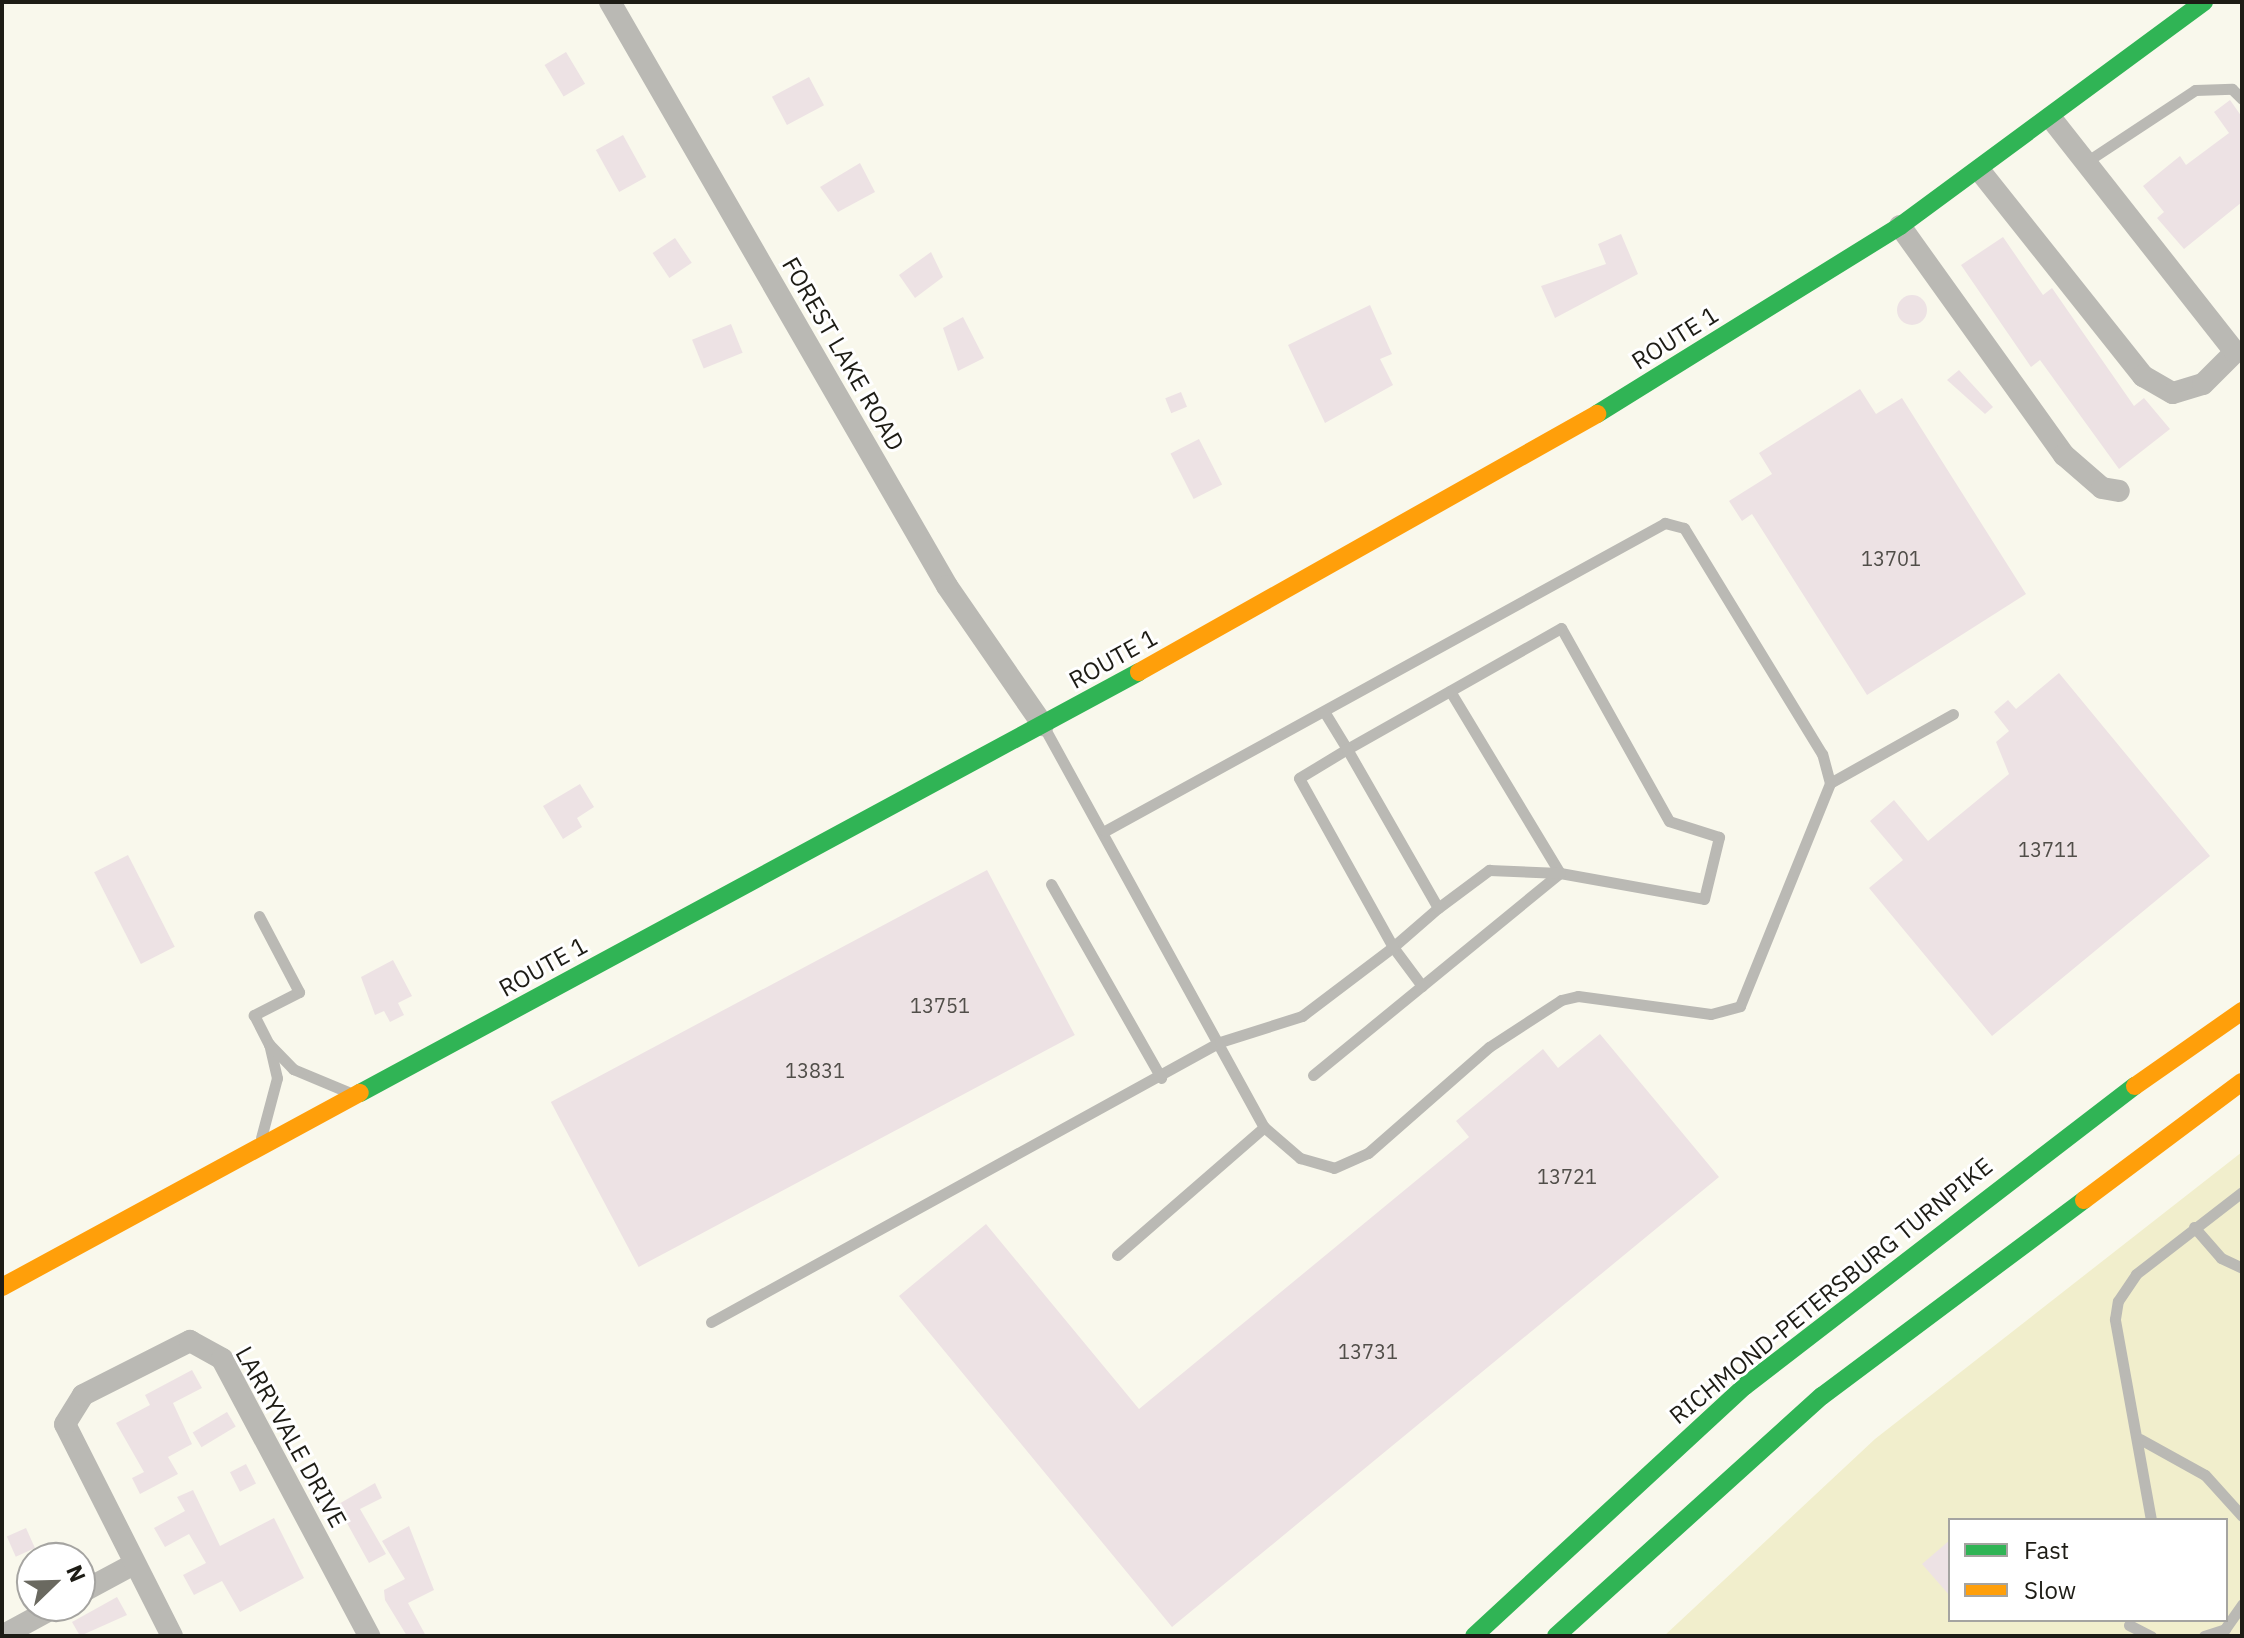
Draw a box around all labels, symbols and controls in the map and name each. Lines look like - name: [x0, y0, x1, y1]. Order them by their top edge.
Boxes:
- street label: FOREST LAKE ROAD: [776, 252, 910, 456]
- street label: ROUTE 1: [1627, 300, 1723, 376]
- house number: 13701: [1861, 546, 1921, 570]
- street label: ROUTE 1: [1064, 623, 1162, 695]
- house number: 13711: [2018, 837, 2078, 861]
- street label: ROUTE 1: [494, 931, 592, 1003]
- house number: 13751: [910, 993, 970, 1017]
- house number: 13831: [785, 1058, 845, 1082]
- street label: RICHMOND-PETERSBURG TURNPIKE: [1664, 1152, 1998, 1430]
- house number: 13721: [1537, 1164, 1597, 1188]
- house number: 13731: [1338, 1339, 1398, 1363]
- street label: LARRYVALE DRIVE: [229, 1341, 353, 1533]
- legend: [1948, 1518, 2228, 1622]
- text: Fast: [2024, 1534, 2069, 1566]
- north arrow: [16, 1542, 96, 1622]
- text: N: [60, 1560, 93, 1586]
- text: Slow: [2024, 1574, 2076, 1606]

